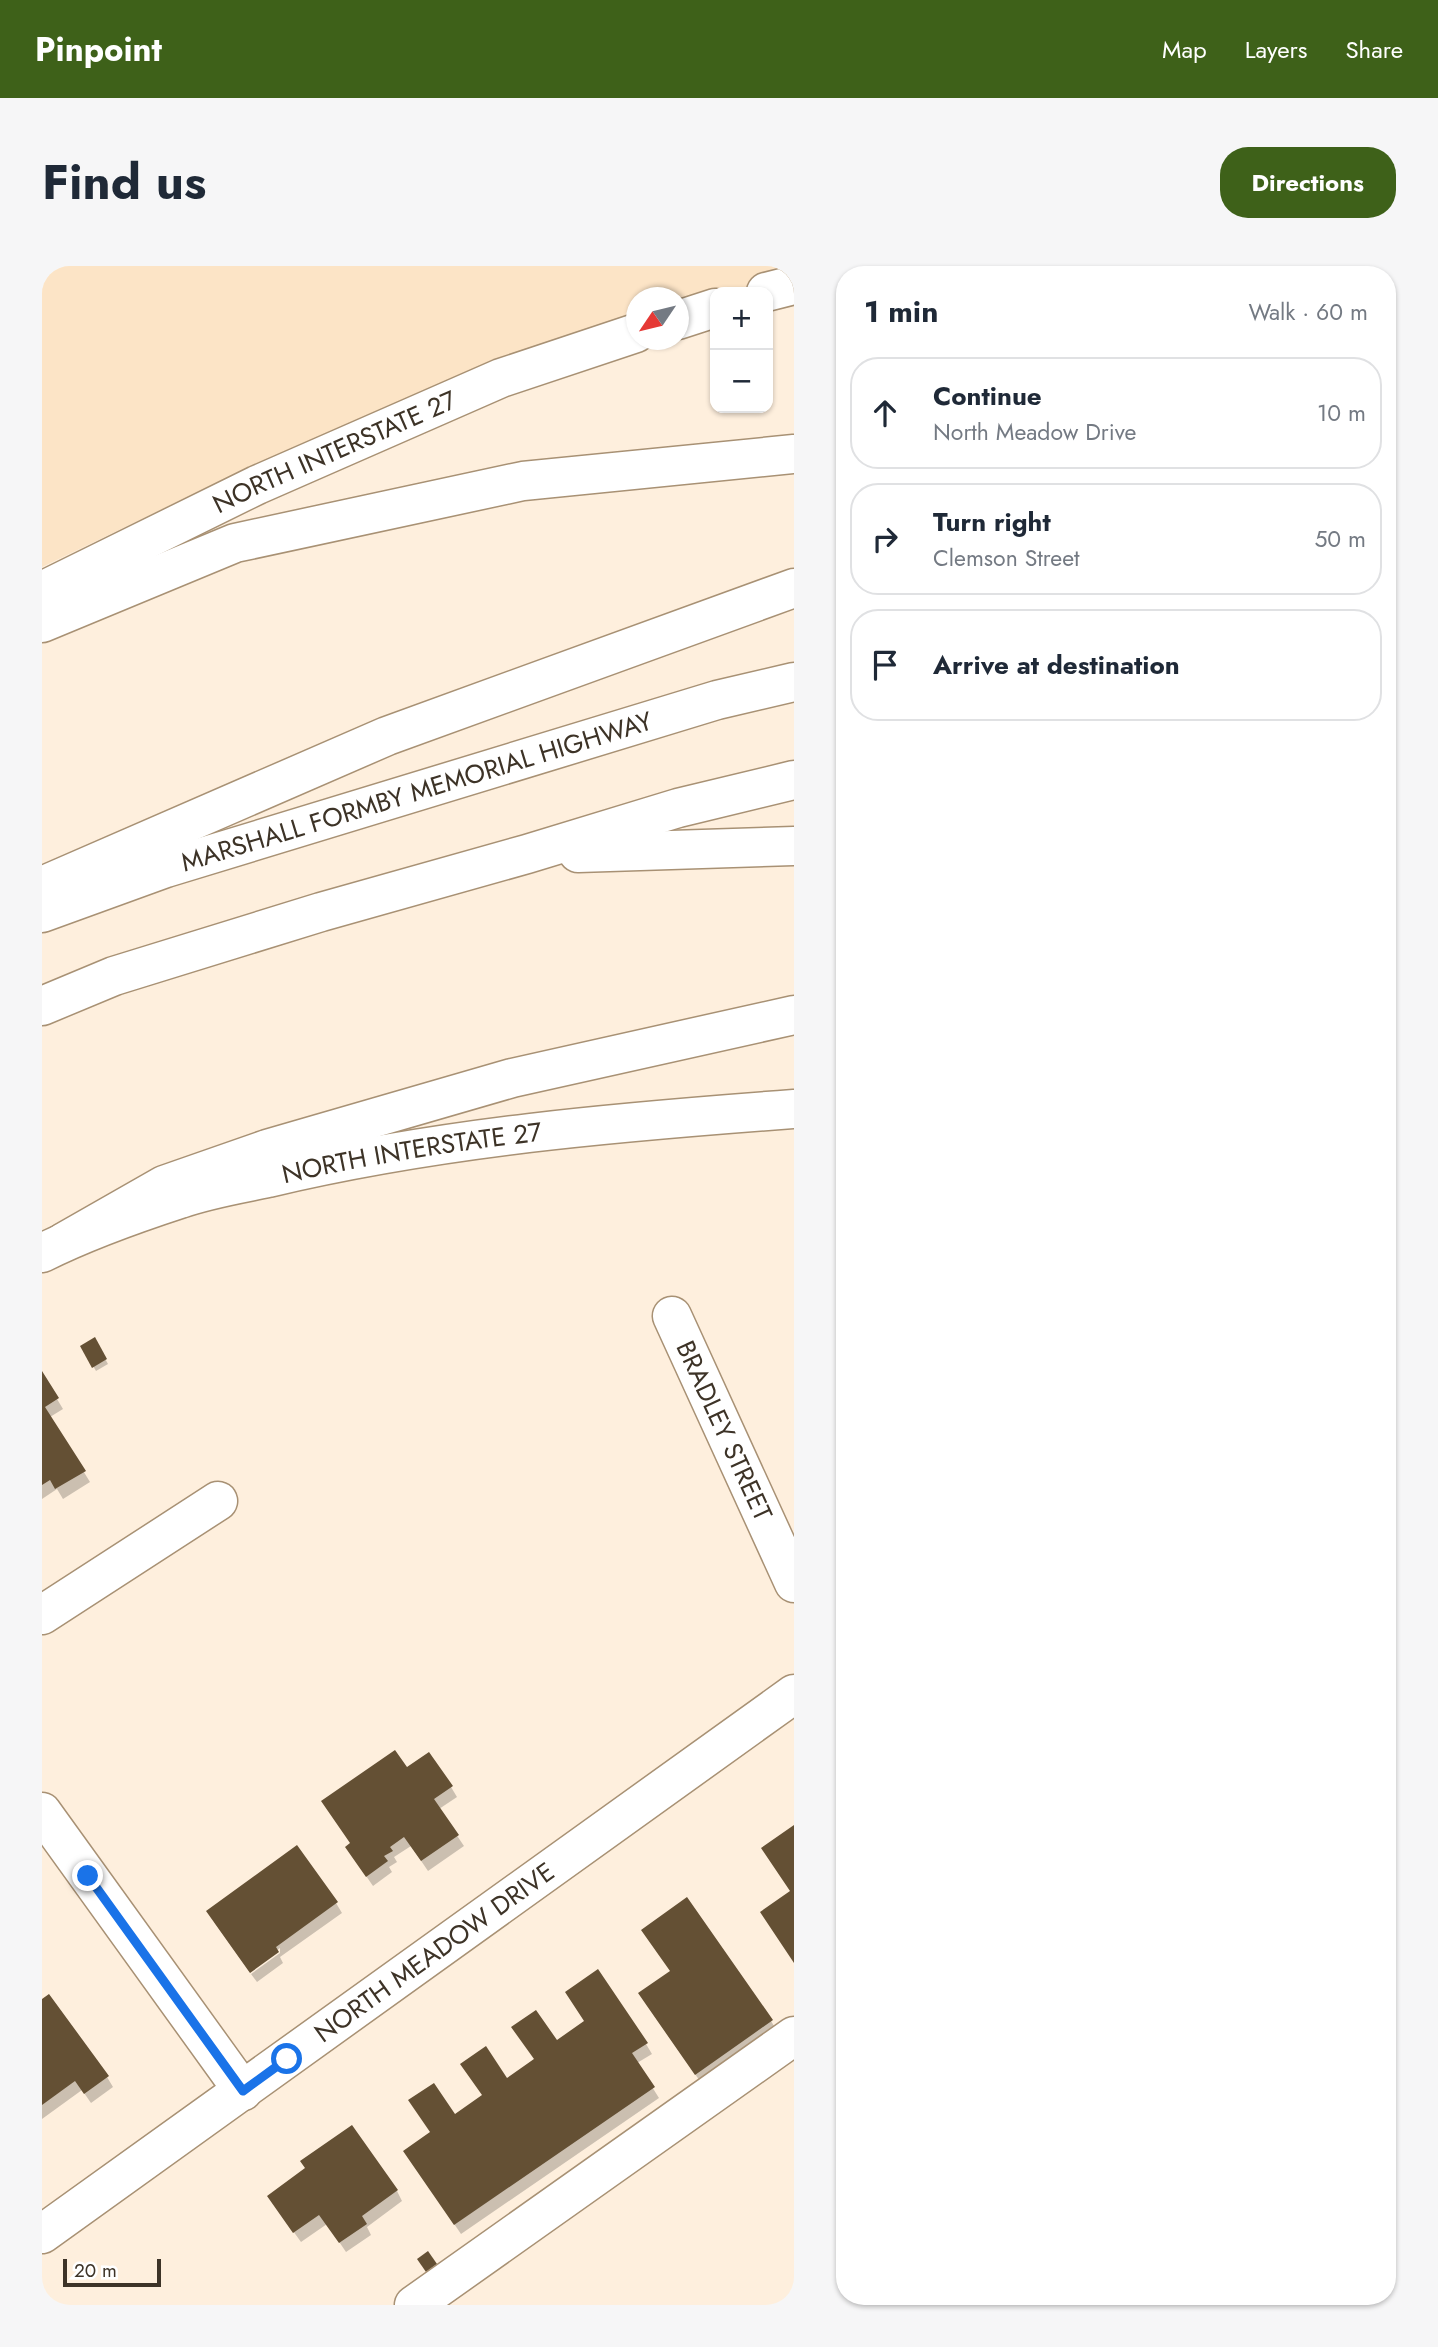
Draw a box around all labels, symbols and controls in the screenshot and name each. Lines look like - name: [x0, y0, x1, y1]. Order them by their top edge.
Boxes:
- text: Pinpoint: [35, 26, 162, 73]
- text: Map: [1162, 32, 1207, 67]
- text: Layers: [1245, 32, 1307, 67]
- text: Share: [1345, 32, 1403, 67]
- text: Find us: [42, 147, 206, 217]
- button: Directions: [1220, 147, 1396, 218]
- north arrow: [626, 287, 689, 350]
- map controls: [710, 287, 773, 413]
- button: +: [710, 287, 773, 350]
- text: 1 min: [864, 290, 938, 333]
- text: Walk · 60 m: [1248, 295, 1368, 329]
- button: −: [710, 350, 773, 413]
- text: Continue: [933, 377, 1042, 415]
- street label: NORTH INTERSTATE 27: [206, 381, 463, 523]
- icon: ahead: [866, 394, 904, 432]
- text: 10 m: [1317, 396, 1366, 430]
- text: North Meadow Drive: [933, 415, 1136, 449]
- text: Turn right: [933, 503, 1051, 541]
- icon: right: [866, 520, 904, 558]
- text: 50 m: [1314, 522, 1366, 556]
- text: Clemson Street: [933, 541, 1080, 575]
- icon: arrive: [866, 646, 904, 684]
- text: Arrive at destination: [933, 646, 1180, 684]
- street label: MARSHALL FORMBY MEMORIAL HIGHWAY: [176, 702, 657, 881]
- street label: NORTH INTERSTATE 27: [278, 1113, 544, 1193]
- street label: BRADLEY STREET: [667, 1334, 782, 1527]
- street label: NORTH MEADOW DRIVE: [307, 1853, 562, 2052]
- route end: [72, 1860, 103, 1891]
- route start: [271, 2043, 302, 2074]
- scale bar: [63, 2256, 161, 2288]
- text: 20 m: [74, 2257, 117, 2284]

